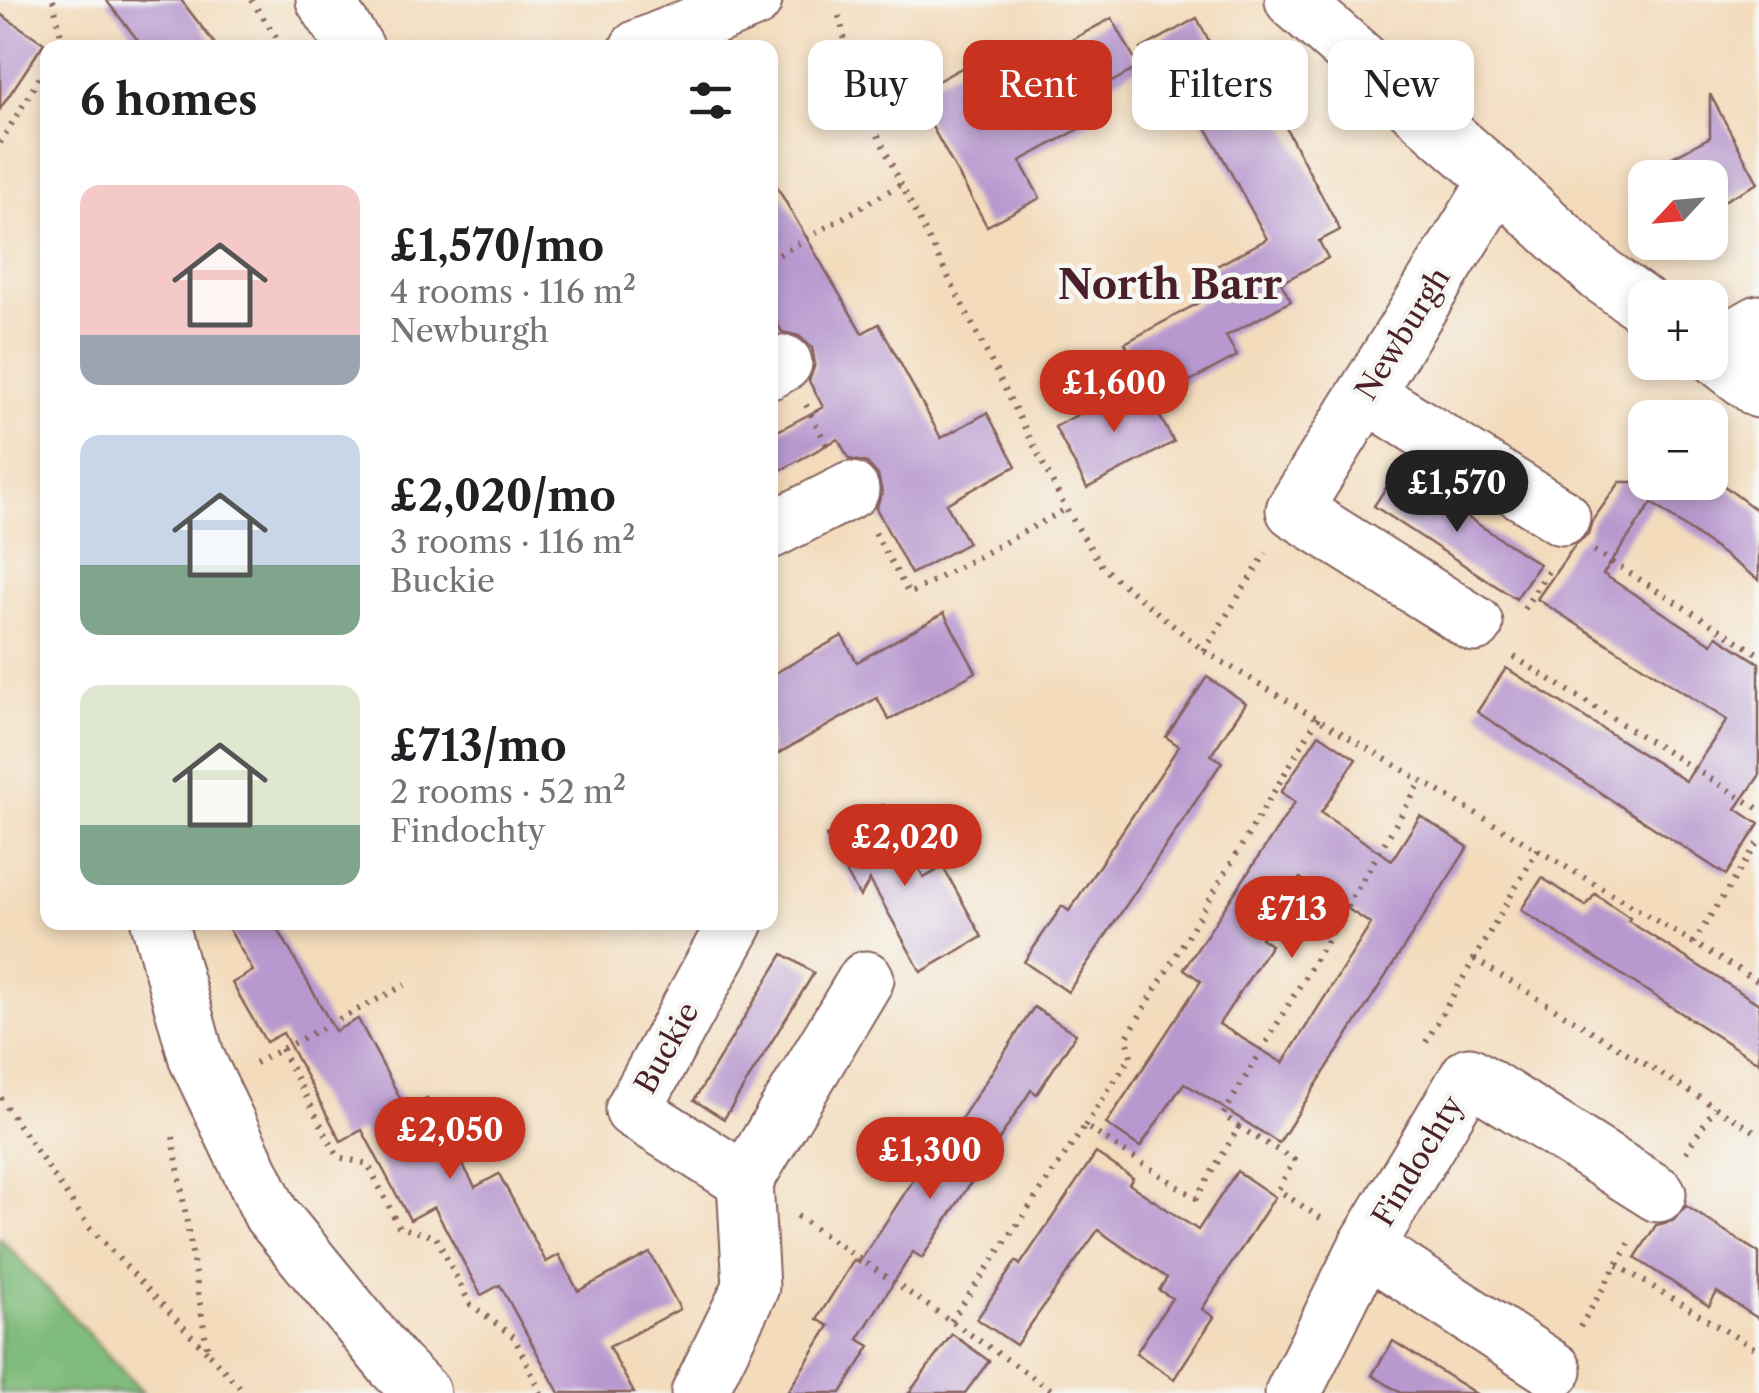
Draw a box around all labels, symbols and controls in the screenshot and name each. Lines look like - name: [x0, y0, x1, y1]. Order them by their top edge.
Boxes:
- chip: Buy: [808, 40, 943, 130]
- chip: Rent: [963, 40, 1112, 130]
- chip: Filters: [1132, 40, 1308, 130]
- chip: New: [1328, 40, 1474, 130]
- icon: filters: [683, 73, 738, 128]
- text: 6 homes: [80, 74, 258, 126]
- north arrow: [1628, 160, 1728, 260]
- map controls: [1628, 160, 1728, 500]
- text: £1,570/mo: [390, 220, 604, 272]
- icon: home: [160, 225, 280, 345]
- district label: North Barr: [1058, 260, 1283, 309]
- street label: Newburgh: [1347, 261, 1458, 407]
- text: 4 rooms · 116 m²: [390, 272, 636, 311]
- button: +: [1628, 280, 1728, 380]
- text: Newburgh: [390, 311, 549, 350]
- pin: £1,600: [1033, 350, 1195, 435]
- text: £1,600: [1062, 363, 1166, 402]
- button: −: [1628, 400, 1728, 500]
- pin: £1,570: [1376, 450, 1538, 535]
- text: £1,570: [1407, 463, 1507, 502]
- text: £2,020/mo: [390, 470, 616, 522]
- icon: home: [160, 475, 280, 595]
- text: 3 rooms · 116 m²: [390, 522, 635, 561]
- text: Buckie: [390, 561, 495, 600]
- text: £713/mo: [390, 720, 567, 772]
- icon: home: [160, 725, 280, 845]
- text: 2 rooms · 52 m²: [390, 772, 626, 811]
- pin: £2,020: [824, 804, 986, 889]
- text: Findochty: [390, 811, 546, 850]
- text: £2,020: [851, 817, 959, 856]
- pin: £713: [1233, 876, 1351, 961]
- text: £713: [1257, 889, 1327, 928]
- street label: Buckie: [627, 996, 707, 1100]
- street label: Findochty: [1364, 1088, 1471, 1233]
- pin: £2,050: [369, 1097, 531, 1182]
- text: £2,050: [396, 1110, 504, 1149]
- pin: £1,300: [849, 1117, 1011, 1202]
- text: £1,300: [878, 1130, 982, 1169]

